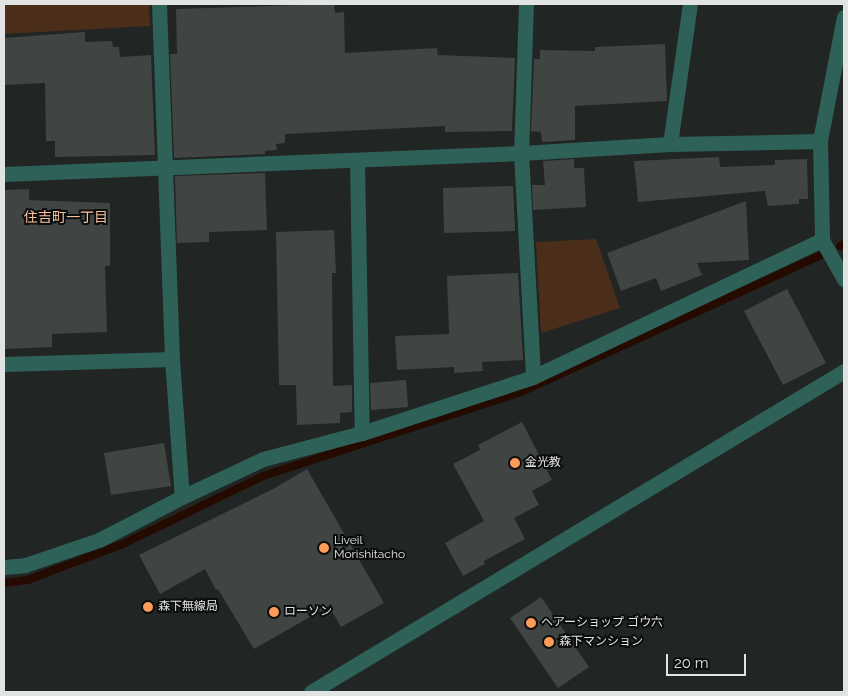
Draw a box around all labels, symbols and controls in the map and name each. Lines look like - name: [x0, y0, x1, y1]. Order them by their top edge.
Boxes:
- district label: 住吉町一丁目: [24, 209, 108, 225]
- place label: 金光教: [525, 456, 561, 470]
- marker: 金光教: [509, 457, 521, 469]
- place label: Liveil Morishitacho: [334, 534, 405, 562]
- marker: Liveil Morishitacho: [318, 542, 330, 554]
- place label: 森下無線局: [158, 600, 218, 614]
- marker: 森下無線局: [142, 601, 154, 613]
- place label: ローソン: [284, 605, 332, 619]
- marker: ローソン: [268, 606, 280, 618]
- place label: ヘアーショップ ゴウ六: [541, 616, 663, 630]
- marker: ヘアーショップ ゴウ六: [525, 617, 537, 629]
- place label: 森下マンション: [559, 635, 643, 649]
- marker: 森下マンション: [543, 636, 555, 648]
- scale bar: [668, 644, 748, 676]
- text: 20 m: [674, 654, 709, 672]

